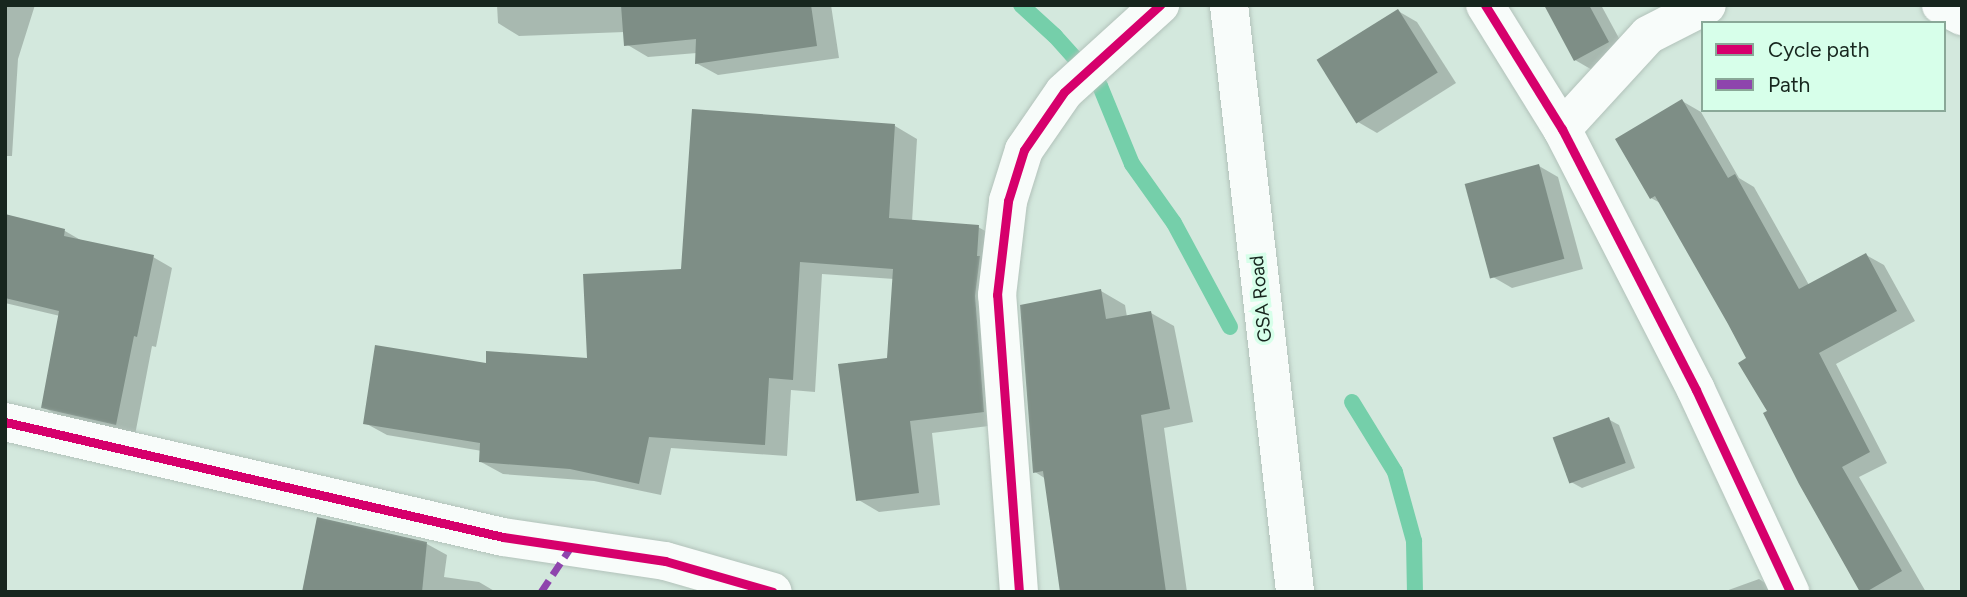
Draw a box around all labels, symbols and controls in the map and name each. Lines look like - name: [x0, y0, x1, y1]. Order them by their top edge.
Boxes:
- legend: [1701, 21, 1946, 112]
- text: Cycle path: [1768, 37, 1869, 62]
- text: Path: [1768, 72, 1810, 97]
- street label: GSA Road: [1245, 254, 1277, 344]

